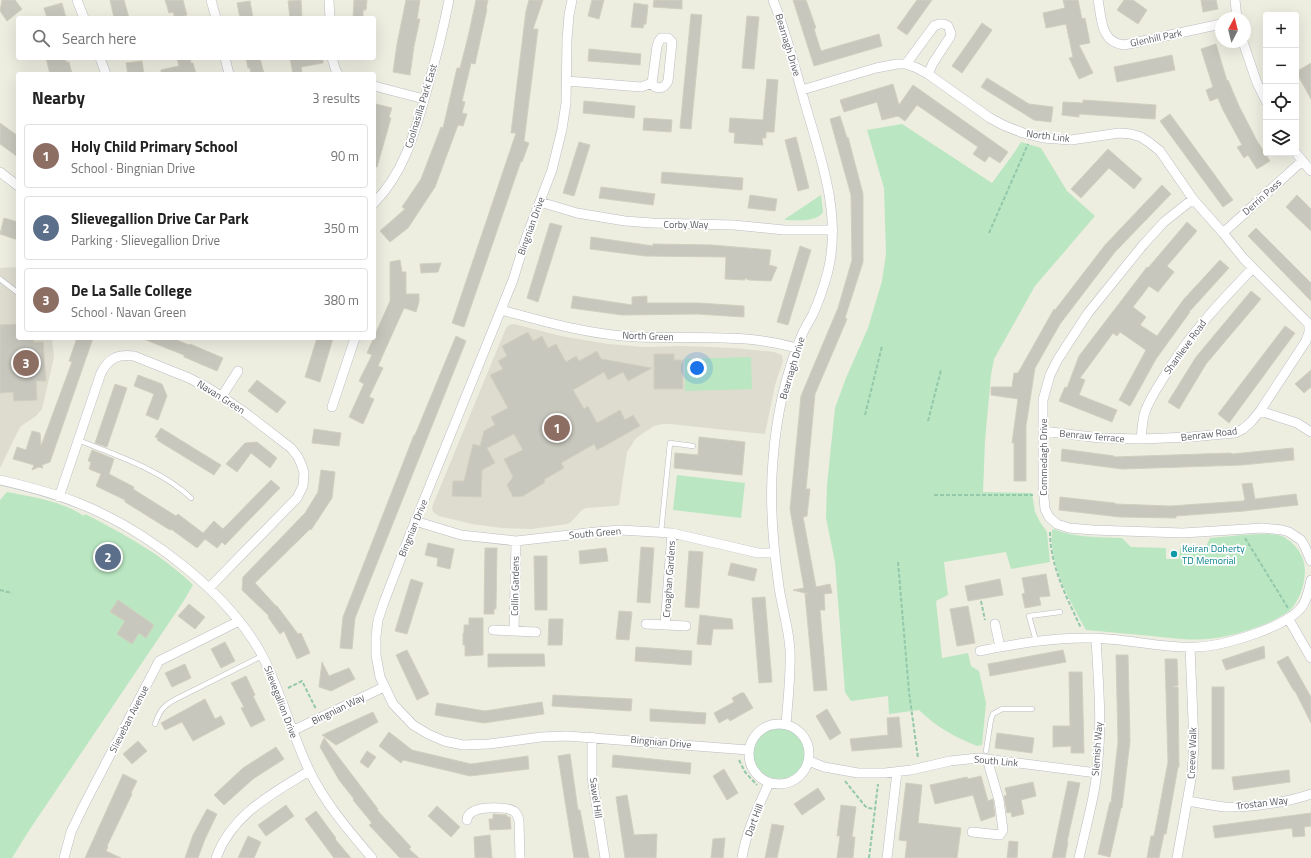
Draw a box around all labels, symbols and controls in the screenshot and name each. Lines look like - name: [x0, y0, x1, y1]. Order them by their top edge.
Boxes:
- street label: Bearnagh Drive: [771, 12, 805, 78]
- north arrow: [1215, 12, 1251, 48]
- map controls: [1263, 12, 1299, 156]
- button: +: [1263, 12, 1299, 48]
- search box: [16, 16, 376, 60]
- street label: Glenhill Park: [1129, 25, 1183, 51]
- icon: search: [30, 27, 52, 49]
- text: Search here: [62, 27, 136, 50]
- button: −: [1263, 48, 1299, 84]
- street label: Coolnasilla Park East: [401, 62, 441, 150]
- button: locate: [1263, 84, 1299, 120]
- text: Nearby: [32, 85, 85, 111]
- text: 3 results: [312, 88, 360, 108]
- button: layers: [1263, 120, 1299, 156]
- street label: North Link: [1025, 126, 1071, 146]
- text: Holy Child Primary School: [71, 135, 238, 158]
- text: 1: [42, 146, 50, 166]
- text: 90 m: [331, 146, 359, 166]
- text: School · Bingnian Drive: [71, 158, 195, 178]
- street label: Derrin Pass: [1239, 175, 1285, 219]
- street label: Bingnian Drive: [514, 195, 548, 257]
- text: Slievegallion Drive Car Park: [71, 207, 249, 230]
- street label: Corby Way: [664, 217, 709, 232]
- text: 2: [42, 218, 50, 238]
- text: 350 m: [323, 218, 359, 238]
- text: Parking · Slievegallion Drive: [71, 230, 220, 250]
- text: De La Salle College: [71, 279, 192, 302]
- text: 3: [42, 290, 50, 310]
- text: 380 m: [323, 290, 359, 310]
- text: School · Navan Green: [71, 302, 186, 322]
- street label: Shanlieve Road: [1160, 317, 1210, 377]
- street label: North Green: [622, 328, 674, 344]
- street label: Bearnagh Drive: [775, 335, 809, 401]
- pin: 3: [13, 348, 39, 378]
- your location: [687, 358, 707, 378]
- street label: Navan Green: [194, 376, 248, 418]
- pin: 1: [544, 413, 570, 443]
- street label: Commedagh Drive: [1036, 418, 1051, 496]
- street label: Benraw Road: [1180, 423, 1238, 445]
- street label: Benraw Terrace: [1059, 426, 1125, 446]
- street label: Bingnian Drive: [395, 497, 431, 559]
- street label: South Green: [568, 523, 622, 543]
- street label: Croaghan Gardens: [659, 540, 679, 618]
- place label: Keiran Doherty TD Memorial: [1182, 541, 1245, 568]
- pin: 2: [95, 542, 121, 572]
- marker: Keiran Doherty TD Memorial: [1169, 549, 1179, 559]
- street label: Collin Gardens: [507, 556, 523, 616]
- street label: Slievegallion Drive: [260, 664, 302, 740]
- street label: Slieveban Avenue: [106, 683, 152, 755]
- street label: Bingnian Way: [309, 690, 367, 728]
- street label: Slemish Way: [1088, 721, 1106, 776]
- street label: Creeve Walk: [1184, 727, 1200, 779]
- street label: Bingnian Drive: [630, 732, 692, 752]
- street label: South Link: [973, 752, 1019, 770]
- street label: Sawel Hill: [586, 777, 606, 819]
- street label: Trostan Way: [1235, 792, 1289, 814]
- street label: Dart Hill: [741, 801, 767, 839]

